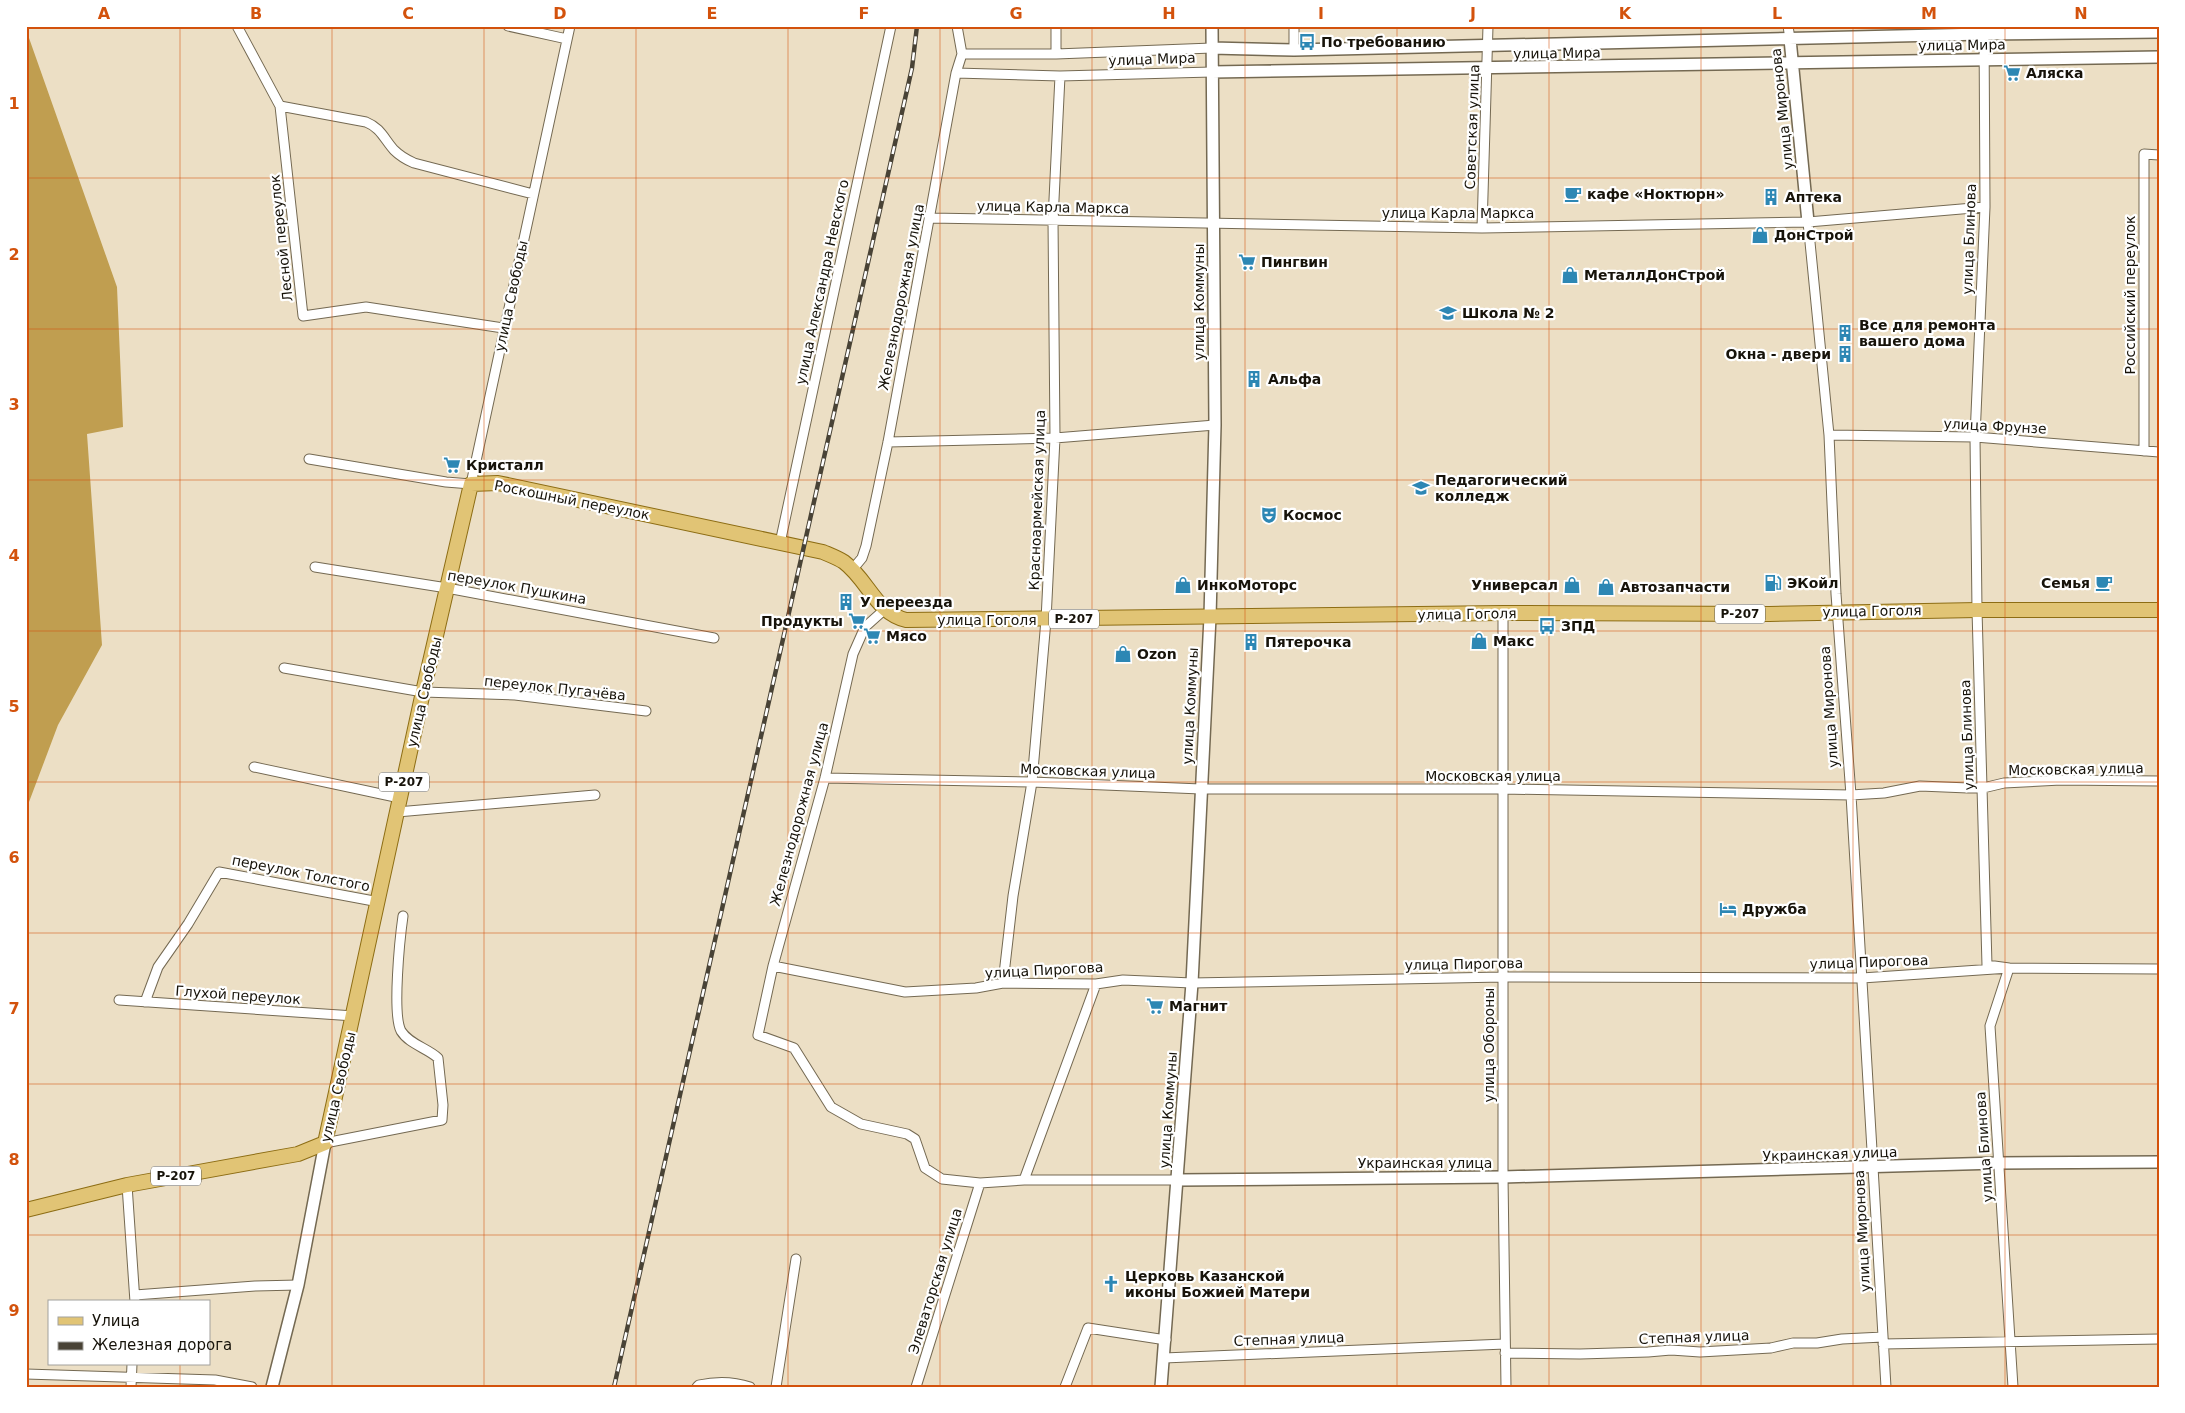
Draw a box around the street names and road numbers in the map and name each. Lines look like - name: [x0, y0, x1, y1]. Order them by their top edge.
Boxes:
- street label: улица Мира: [1918, 36, 2006, 54]
- street label: улица Мира: [1513, 44, 1601, 62]
- street label: улица Миронова: [1768, 47, 1796, 171]
- street label: улица Мира: [1108, 49, 1196, 69]
- street label: Советская улица: [1462, 64, 1482, 190]
- street label: Лесной переулок: [266, 174, 296, 302]
- street label: улица Александра Невского: [792, 178, 852, 386]
- street label: улица Блинова: [1959, 183, 1979, 295]
- street label: улица Карла Маркса: [977, 198, 1129, 216]
- street label: Железнодорожная улица: [875, 202, 927, 392]
- street label: улица Карла Маркса: [1382, 205, 1534, 221]
- street label: Российский переулок: [2122, 216, 2138, 374]
- street label: улица Свободы: [491, 239, 531, 353]
- street label: улица Коммуны: [1191, 243, 1207, 361]
- street label: Красноармейская улица: [1026, 409, 1048, 591]
- street label: улица Фрунзе: [1943, 415, 2047, 437]
- street label: Роскошный переулок: [493, 477, 651, 523]
- street label: переулок Пушкина: [446, 567, 588, 607]
- street label: улица Гоголя: [1822, 602, 1922, 620]
- road number: Р-207: [1715, 604, 1765, 624]
- street label: улица Гоголя: [1417, 605, 1517, 623]
- road number: Р-207: [1049, 610, 1099, 628]
- street label: улица Гоголя: [937, 612, 1037, 628]
- street label: улица Свободы: [403, 635, 445, 749]
- street label: улица Миронова: [1817, 646, 1841, 768]
- street label: улица Коммуны: [1179, 647, 1201, 765]
- street label: переулок Пугачёва: [483, 673, 627, 703]
- street label: улица Блинова: [1957, 679, 1977, 791]
- street label: Железнодорожная улица: [767, 720, 831, 908]
- street label: Московская улица: [2008, 760, 2144, 778]
- street label: Московская улица: [1020, 761, 1156, 781]
- street label: Московская улица: [1425, 768, 1561, 784]
- road number: Р-207: [379, 772, 429, 792]
- street label: переулок Толстого: [231, 852, 371, 894]
- street label: улица Пирогова: [1809, 952, 1929, 972]
- street label: улица Пирогова: [1405, 955, 1523, 973]
- street label: улица Пирогова: [984, 959, 1104, 981]
- street label: Глухой переулок: [175, 983, 301, 1007]
- street label: улица Обороны: [1481, 988, 1497, 1102]
- street label: улица Свободы: [317, 1030, 359, 1144]
- street label: улица Коммуны: [1156, 1051, 1180, 1169]
- street label: улица Блинова: [1972, 1091, 1996, 1203]
- street label: Украинская улица: [1762, 1144, 1898, 1164]
- street label: Украинская улица: [1358, 1155, 1492, 1171]
- road number: Р-207: [151, 1166, 201, 1186]
- street label: улица Миронова: [1851, 1170, 1873, 1292]
- street label: Элеваторская улица: [905, 1206, 965, 1356]
- street label: Степная улица: [1638, 1327, 1750, 1347]
- street label: Степная улица: [1233, 1329, 1345, 1349]

